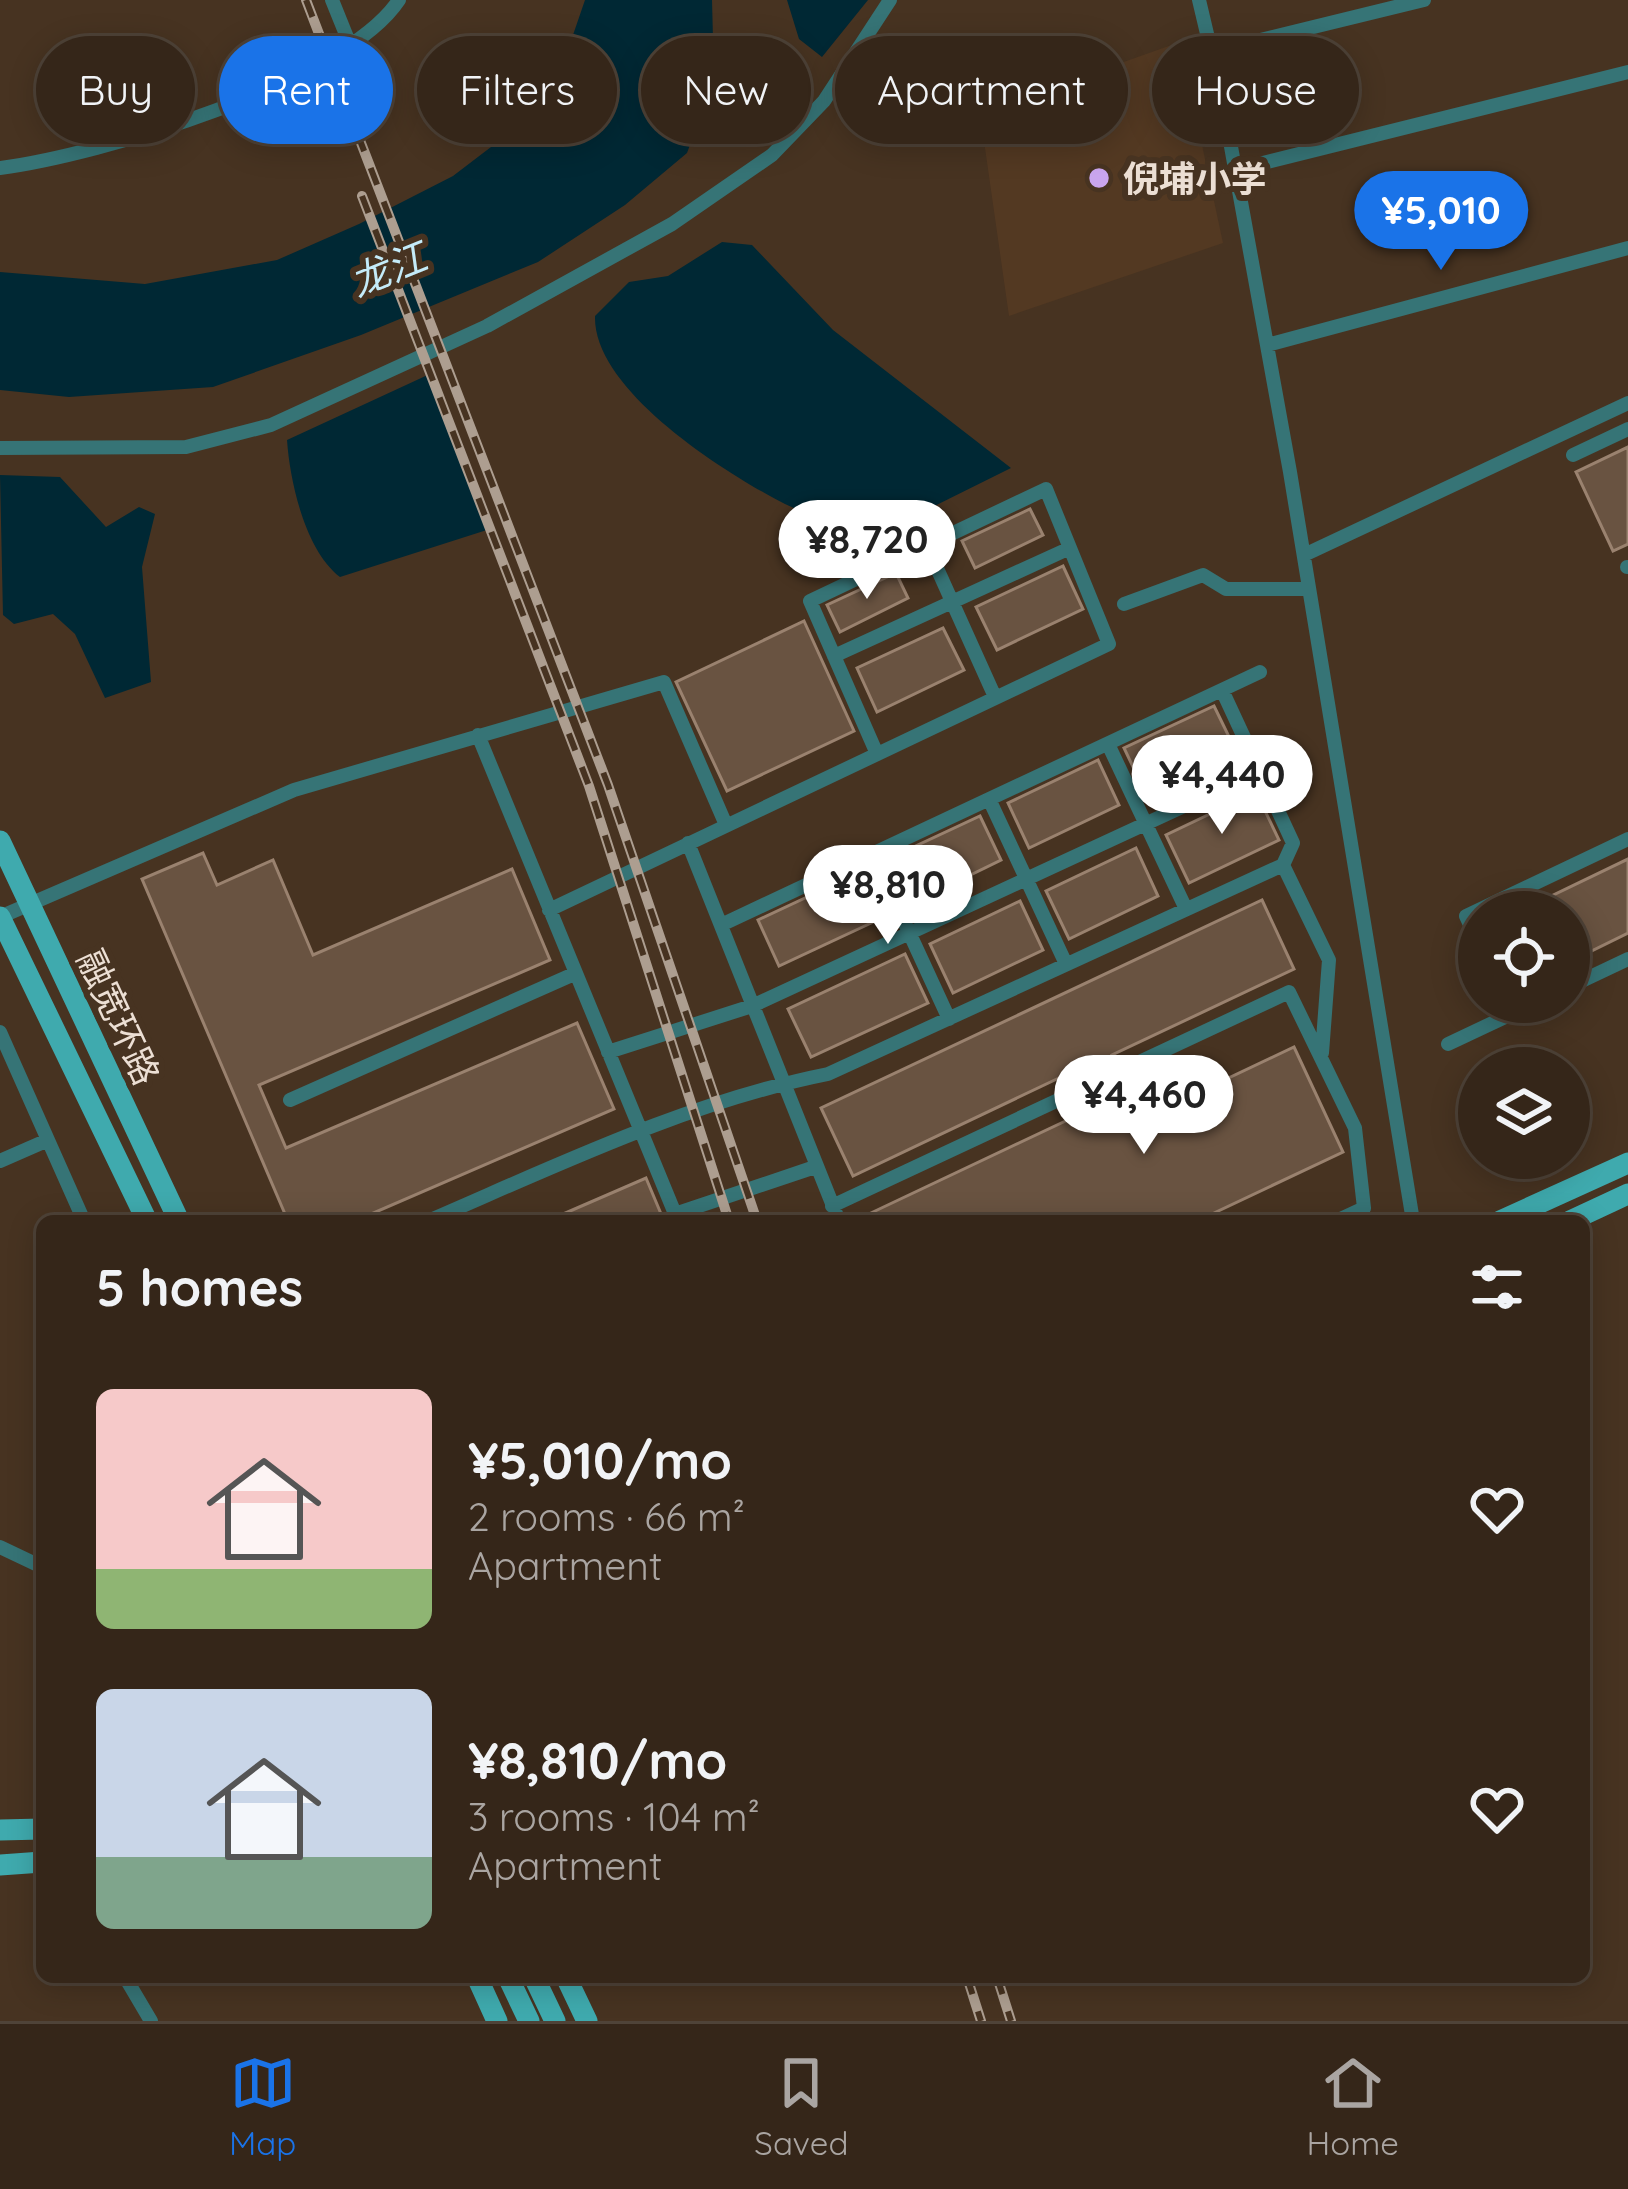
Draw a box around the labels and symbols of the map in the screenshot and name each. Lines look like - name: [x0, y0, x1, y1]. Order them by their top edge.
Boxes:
- place label: 倪埔小学: [1123, 156, 1267, 201]
- marker: 倪埔小学: [1086, 165, 1112, 191]
- pin: ¥5,010: [1343, 171, 1539, 273]
- water label: 龙江: [343, 230, 437, 306]
- pin: ¥8,720: [769, 500, 965, 602]
- pin: ¥4,440: [1124, 735, 1320, 837]
- pin: ¥8,810: [790, 845, 986, 947]
- street label: 融宽环路: [68, 942, 170, 1092]
- pin: ¥4,460: [1046, 1055, 1242, 1157]

